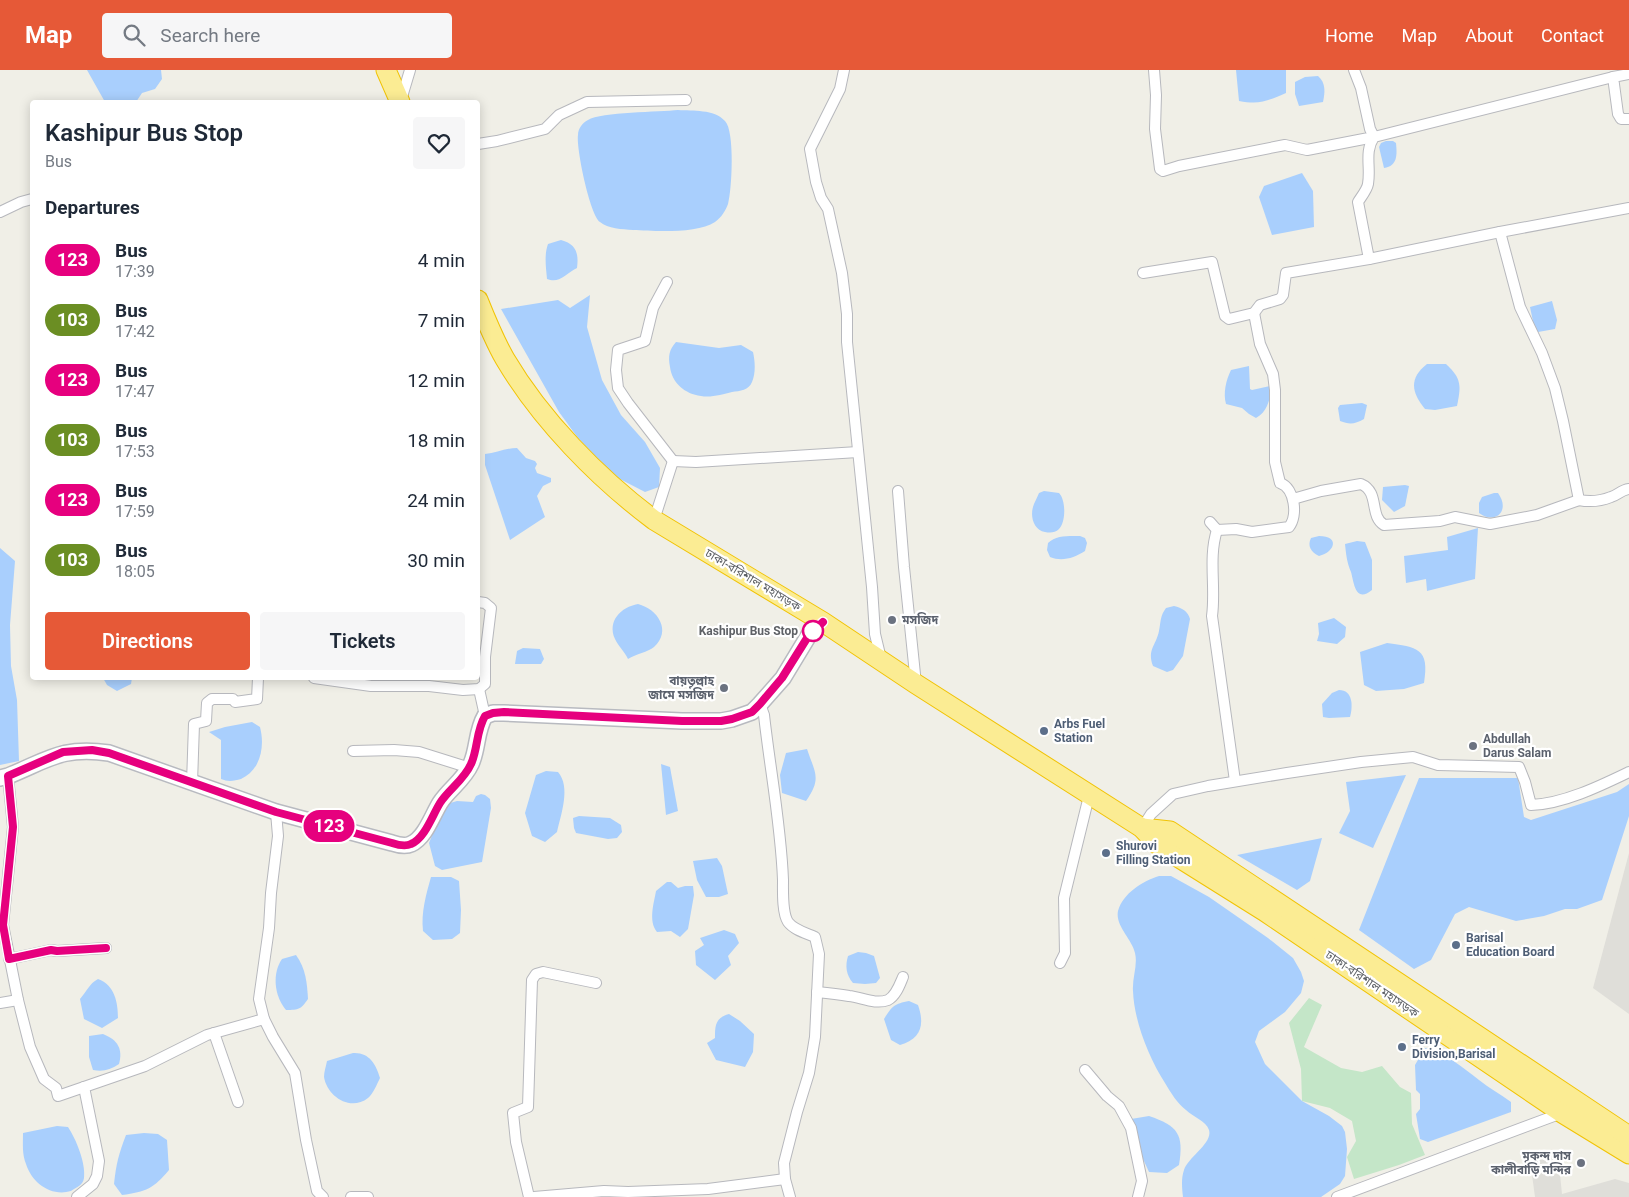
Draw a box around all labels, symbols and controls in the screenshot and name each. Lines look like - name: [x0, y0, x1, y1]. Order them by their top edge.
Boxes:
- search box: [102, 13, 452, 58]
- text: Map: [25, 21, 72, 49]
- icon: search: [120, 21, 148, 49]
- text: Search here: [160, 24, 260, 47]
- text: Home: [1325, 25, 1374, 46]
- text: Map: [1402, 25, 1437, 46]
- text: About: [1465, 25, 1513, 46]
- text: Contact: [1541, 25, 1604, 46]
- button: heart: [413, 117, 465, 169]
- text: Kashipur Bus Stop: [45, 119, 243, 147]
- text: Bus: [45, 152, 72, 171]
- text: Departures: [45, 196, 140, 219]
- text: Bus: [115, 239, 148, 262]
- text: 123: [57, 249, 88, 270]
- text: 4 min: [418, 249, 465, 272]
- text: 17:39: [115, 262, 155, 281]
- text: Bus: [115, 299, 148, 322]
- text: 103: [57, 309, 88, 330]
- text: 7 min: [418, 309, 465, 332]
- text: 17:42: [115, 322, 155, 341]
- text: Bus: [115, 359, 148, 382]
- text: 123: [57, 369, 88, 390]
- text: 12 min: [407, 369, 465, 392]
- text: 17:47: [115, 382, 155, 401]
- text: Bus: [115, 419, 148, 442]
- text: 103: [57, 429, 88, 450]
- text: 18 min: [407, 429, 465, 452]
- text: 17:53: [115, 442, 155, 461]
- text: Bus: [115, 479, 148, 502]
- text: 123: [57, 489, 88, 510]
- text: 24 min: [407, 489, 465, 512]
- text: 17:59: [115, 502, 155, 521]
- text: Bus: [115, 539, 148, 562]
- street label: ঢাকা-বরিশাল মহাসড়ক: [702, 545, 804, 614]
- text: 103: [57, 549, 88, 570]
- text: 30 min: [407, 549, 465, 572]
- text: 18:05: [115, 562, 155, 581]
- button: Directions: [45, 612, 250, 670]
- button: Tickets: [260, 612, 465, 670]
- place label: মসজিদ: [901, 612, 938, 627]
- marker: মসজিদ: [886, 614, 898, 626]
- marker: Kashipur Bus Stop: [802, 620, 824, 642]
- place label: Kashipur Bus Stop: [699, 624, 798, 638]
- place label: বায়তুল্লাহ জামে মসজিদ: [647, 674, 714, 702]
- marker: বায়তুল্লাহ জামে মসজিদ: [718, 682, 730, 694]
- place label: Arbs Fuel Station: [1054, 717, 1105, 745]
- marker: Arbs Fuel Station: [1038, 725, 1050, 737]
- place label: Abdullah Darus Salam: [1483, 732, 1551, 760]
- marker: Abdullah Darus Salam: [1467, 740, 1479, 752]
- line badge: 123: [300, 810, 358, 842]
- text: 123: [314, 815, 344, 836]
- place label: Shurovi Filling Station: [1116, 839, 1191, 867]
- marker: Shurovi Filling Station: [1100, 847, 1112, 859]
- place label: Barisal Education Board: [1466, 931, 1555, 959]
- marker: Barisal Education Board: [1450, 939, 1462, 951]
- street label: ঢাকা-বরিশাল মহাসড়ক: [1322, 946, 1422, 1021]
- place label: Ferry Division,Barisal: [1412, 1033, 1495, 1061]
- marker: Ferry Division,Barisal: [1396, 1041, 1408, 1053]
- place label: মুকুন্দ দাস কালীবাড়ি মন্দির: [1490, 1149, 1572, 1177]
- marker: মুকুন্দ দাস কালীবাড়ি মন্দির: [1575, 1157, 1587, 1169]

